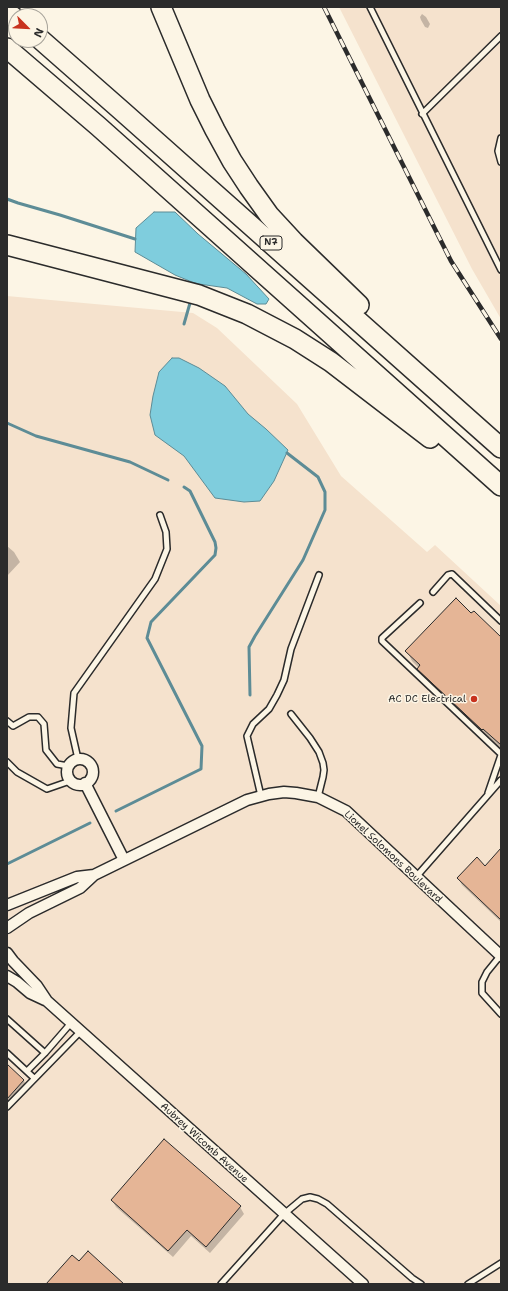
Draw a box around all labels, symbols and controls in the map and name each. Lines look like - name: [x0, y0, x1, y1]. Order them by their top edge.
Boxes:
- north arrow: [8, 8, 48, 48]
- text: N: [30, 26, 47, 40]
- road number: N7: [260, 236, 282, 250]
- place label: AC DC Electrical: [388, 693, 466, 705]
- marker: AC DC Electrical: [469, 694, 479, 704]
- street label: Lionel Solomons Boulevard: [342, 808, 444, 906]
- street label: Aubrey Wicomb Avenue: [158, 1100, 250, 1186]

